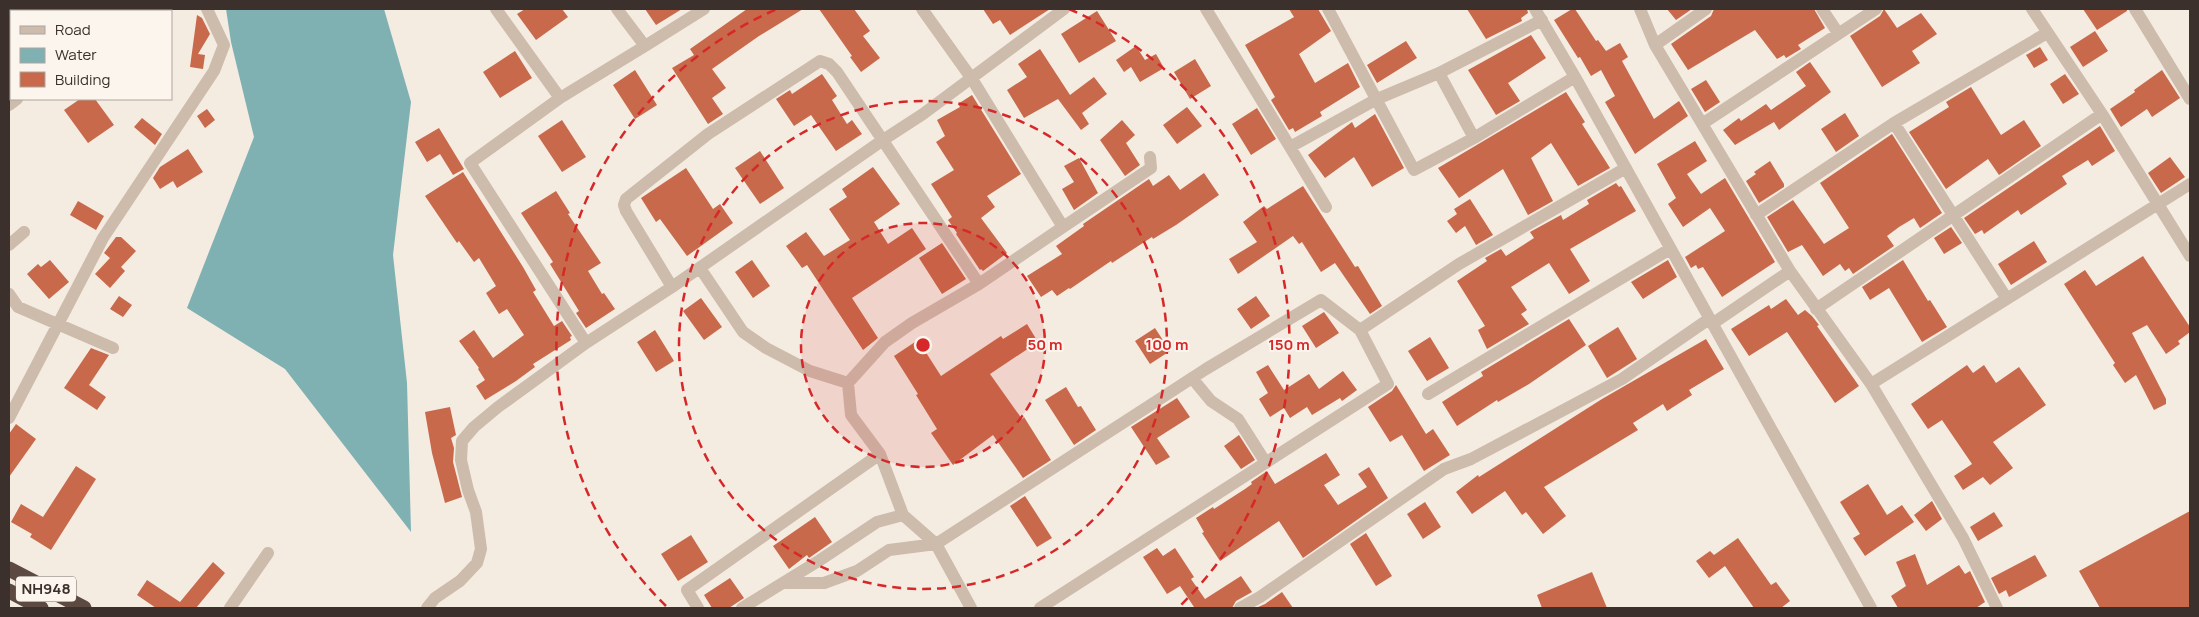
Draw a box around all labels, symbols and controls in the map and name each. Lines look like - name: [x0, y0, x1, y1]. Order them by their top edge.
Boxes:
- legend: [10, 10, 172, 100]
- text: Road: [55, 19, 91, 40]
- text: Water: [55, 44, 97, 65]
- text: Building: [55, 69, 110, 90]
- text: 50 m: [1027, 334, 1063, 355]
- text: 100 m: [1146, 334, 1188, 355]
- text: 150 m: [1268, 334, 1310, 355]
- centre of rings: [914, 336, 932, 354]
- road number: NH948: [16, 576, 76, 602]

